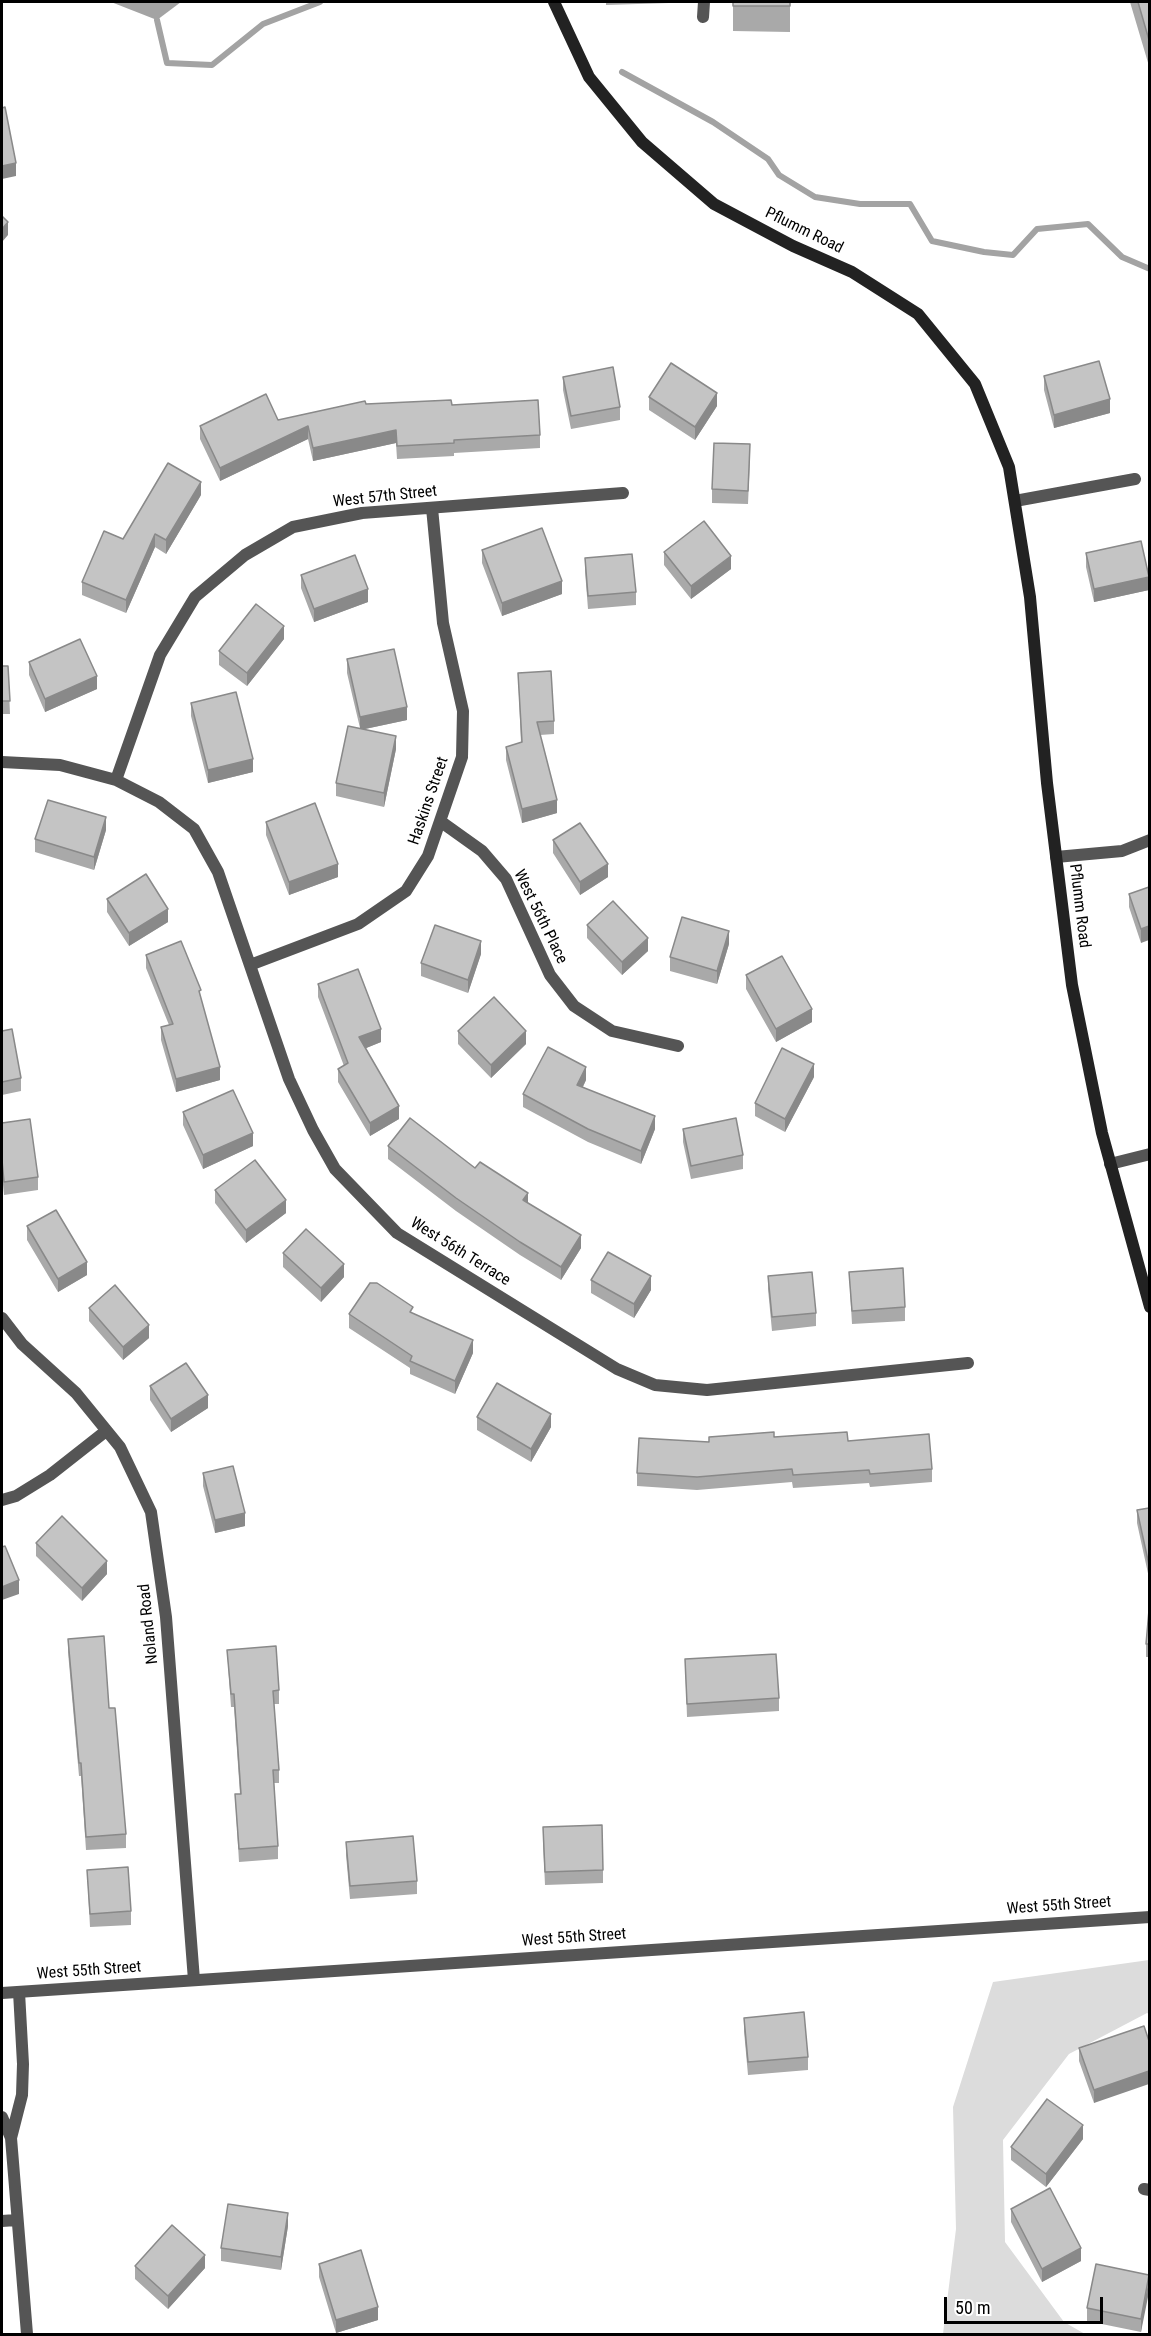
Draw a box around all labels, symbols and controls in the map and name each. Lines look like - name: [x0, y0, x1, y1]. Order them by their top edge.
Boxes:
- street label: Pflumm Road: [762, 204, 846, 258]
- street label: West 57th Street: [332, 482, 438, 512]
- street label: Haskins Street: [405, 754, 453, 848]
- street label: Pflumm Road: [1064, 863, 1094, 949]
- street label: West 56th Place: [509, 867, 571, 967]
- street label: West 56th Terrace: [407, 1214, 513, 1290]
- street label: Noland Road: [135, 1583, 163, 1665]
- street label: West 55th Street: [1006, 1893, 1112, 1919]
- street label: West 55th Street: [521, 1925, 627, 1951]
- street label: West 55th Street: [36, 1958, 142, 1984]
- scale bar: [947, 2285, 1106, 2323]
- text: 50 m: [955, 2297, 990, 2318]

